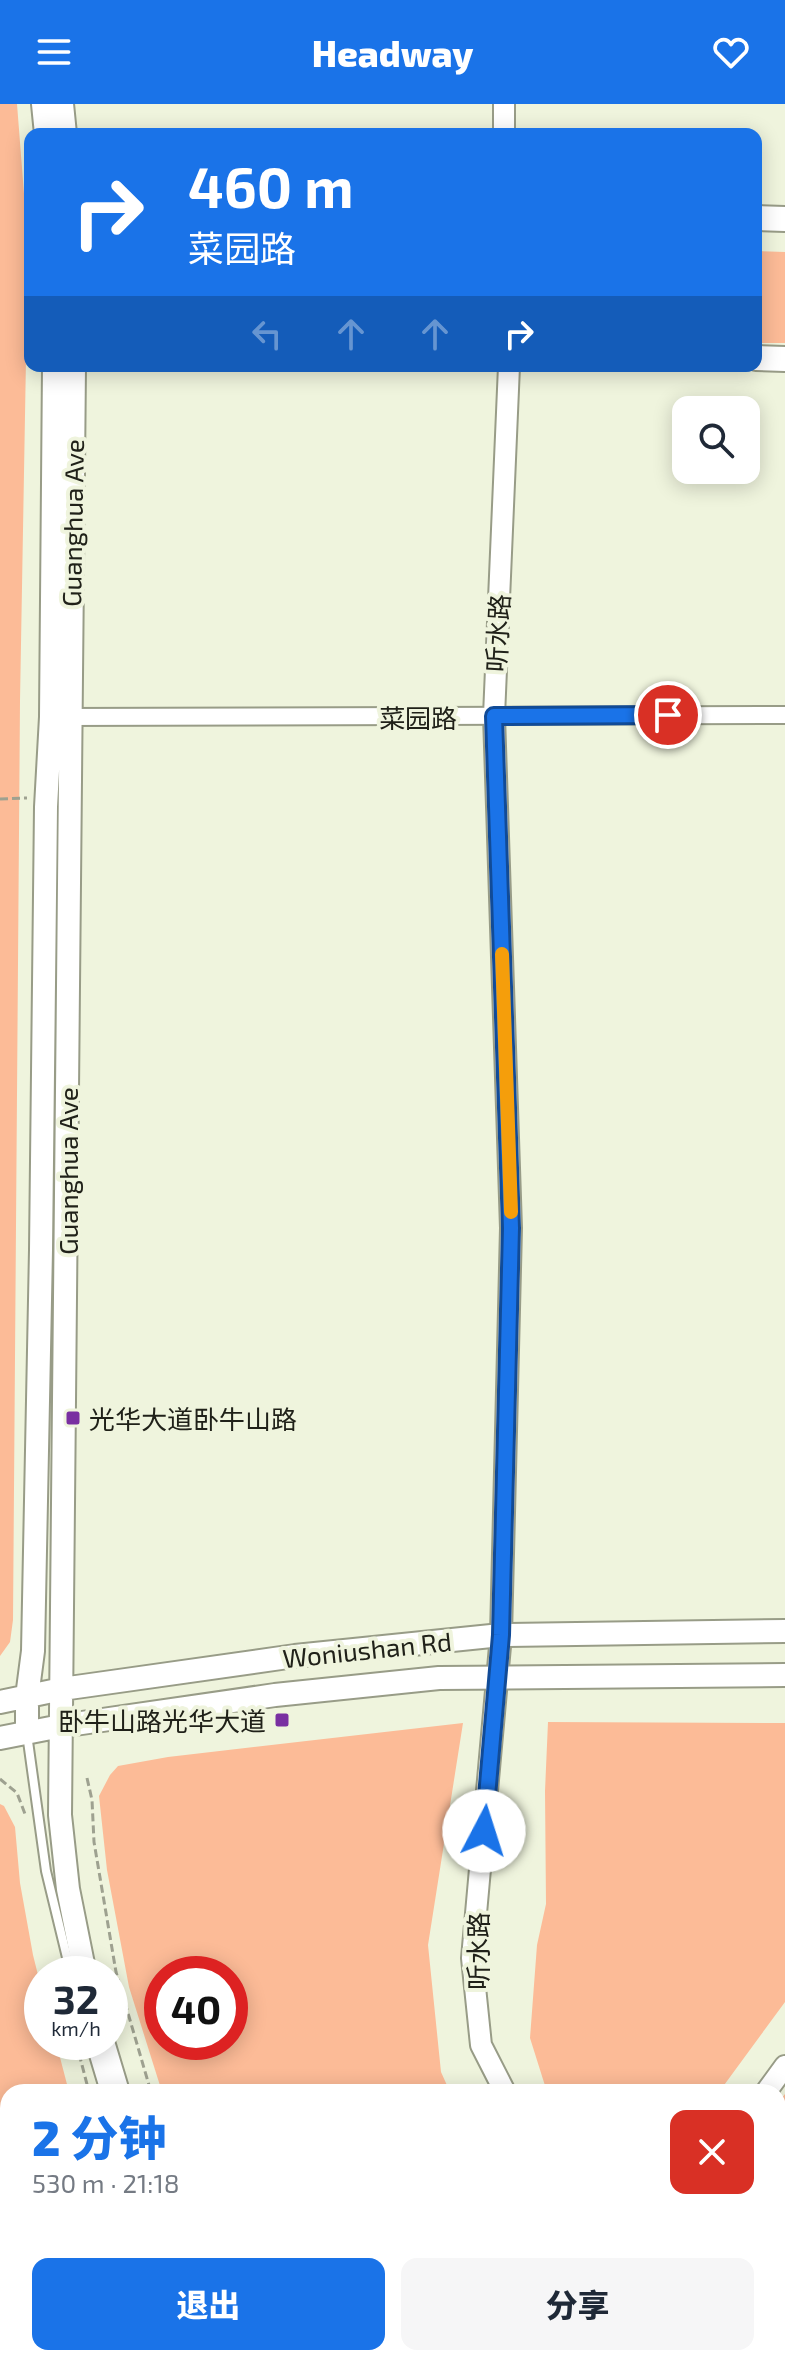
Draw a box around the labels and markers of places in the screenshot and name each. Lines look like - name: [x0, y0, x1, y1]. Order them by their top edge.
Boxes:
- pin: [634, 681, 702, 749]
- place label: 光华大道卧牛山路: [89, 1403, 297, 1434]
- marker: 光华大道卧牛山路: [64, 1409, 82, 1427]
- place label: 卧牛山路光华大道: [58, 1705, 266, 1736]
- marker: 卧牛山路光华大道: [273, 1711, 291, 1729]

